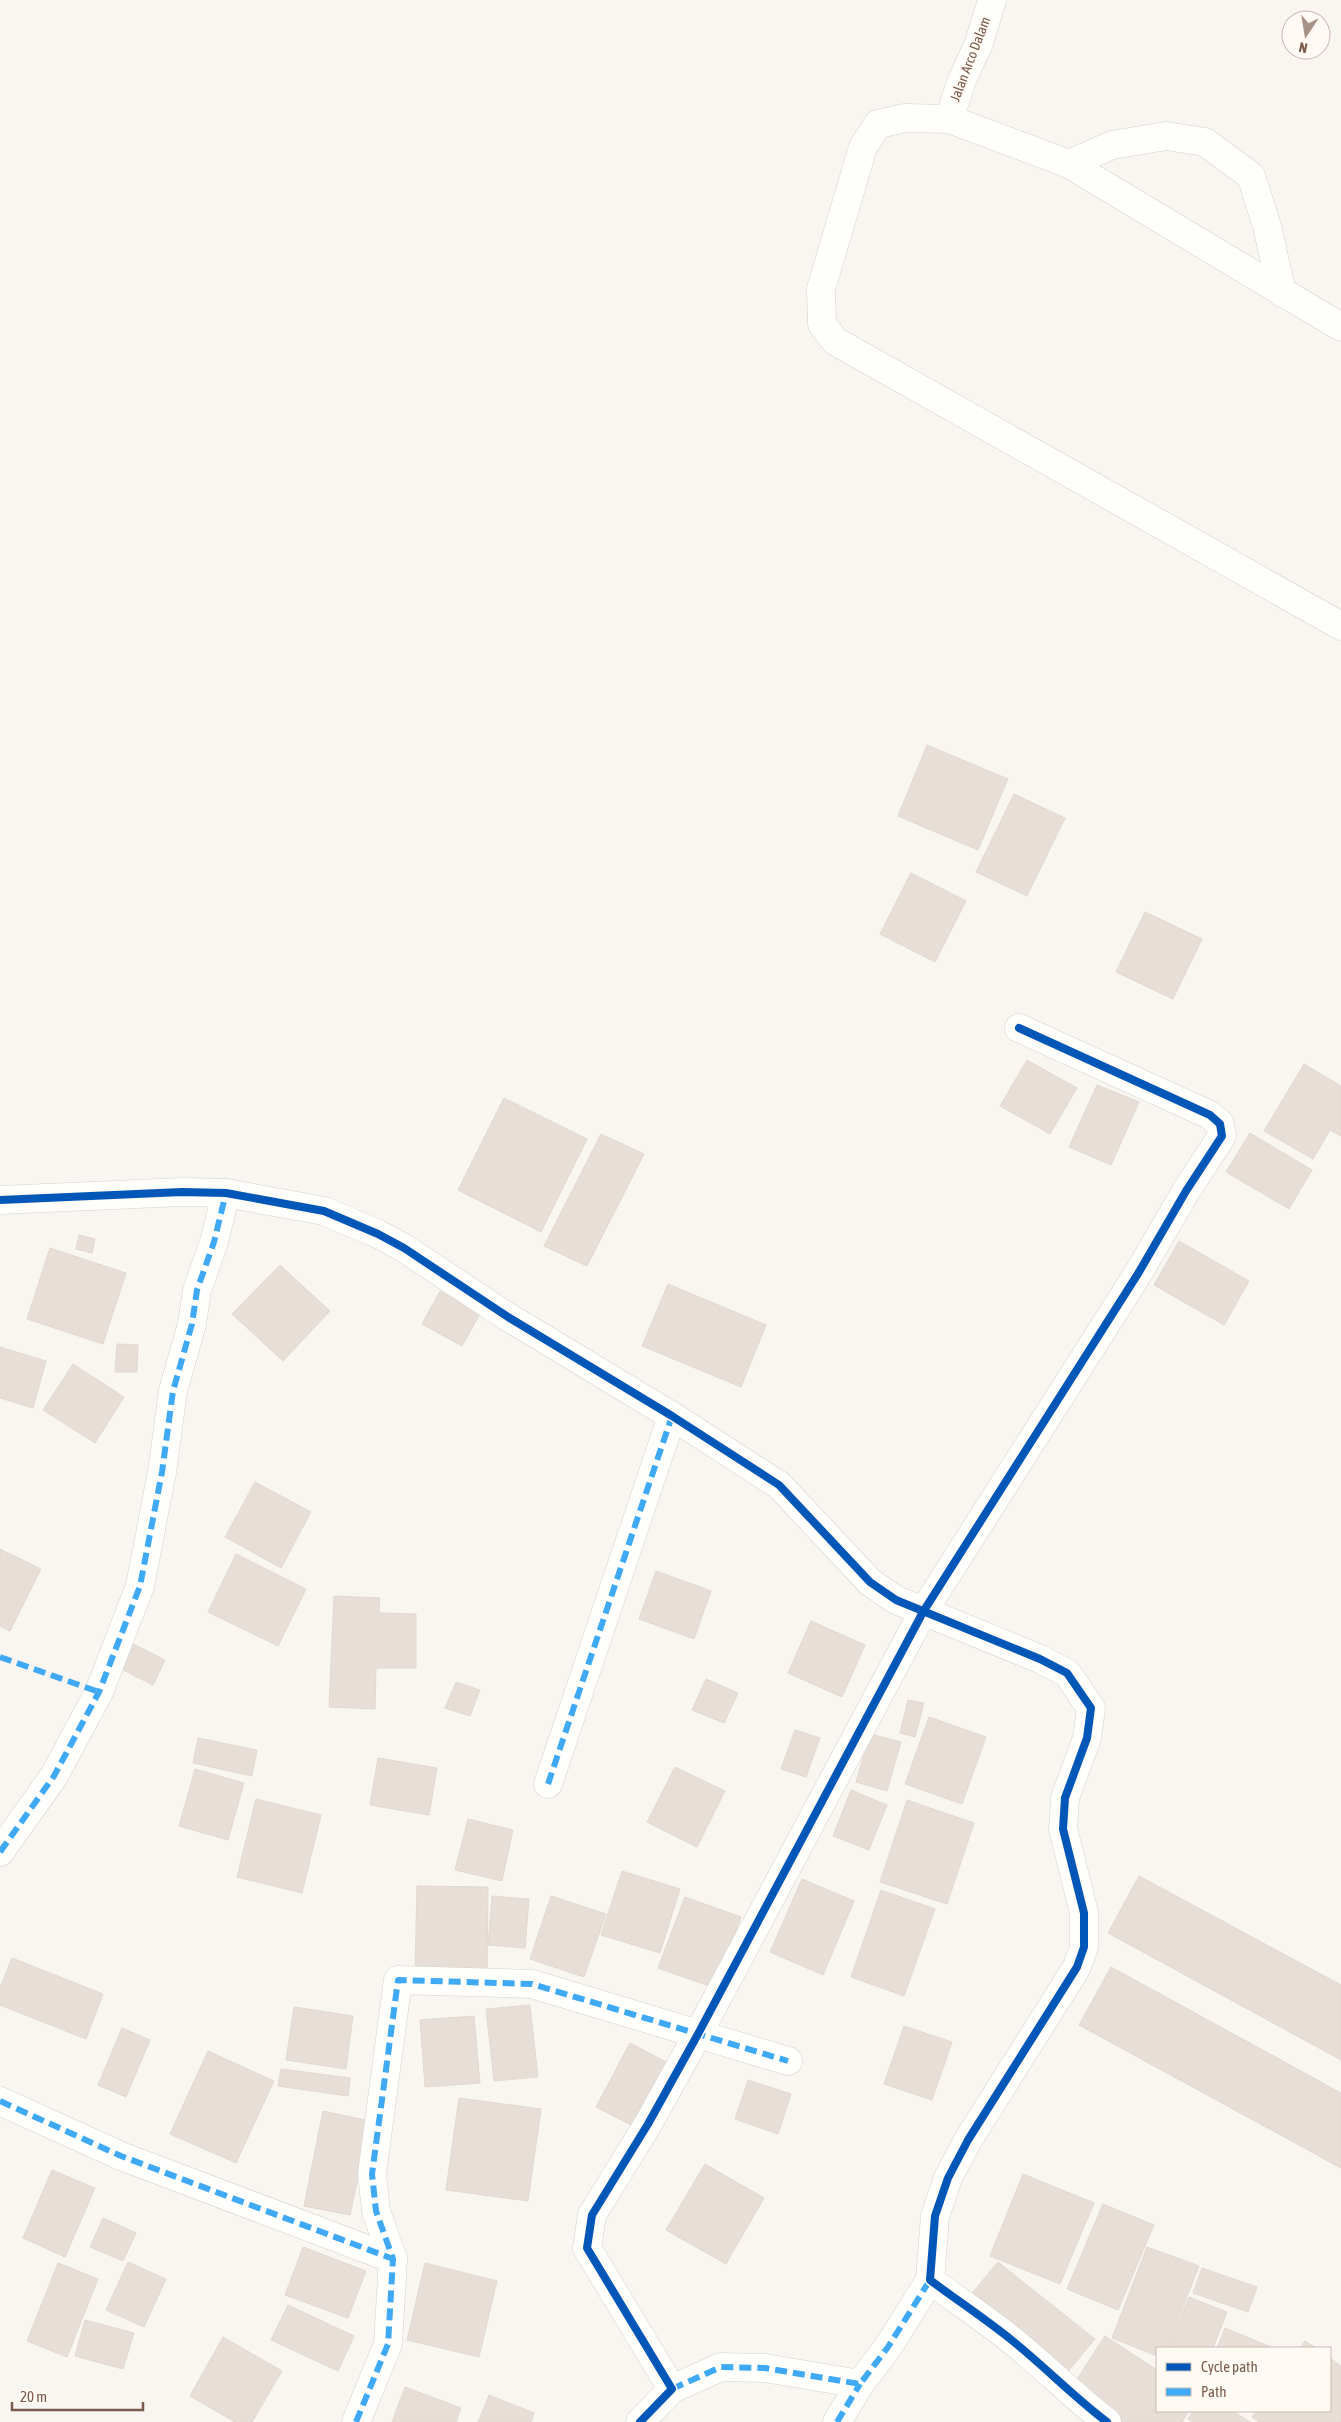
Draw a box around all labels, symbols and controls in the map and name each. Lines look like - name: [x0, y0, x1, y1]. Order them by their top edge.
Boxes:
- north arrow: [1281, 10, 1331, 60]
- street label: Jalan Arco Dalam: [947, 14, 993, 104]
- text: N: [1298, 39, 1309, 56]
- legend: [1156, 2347, 1331, 2412]
- text: Cycle path: [1201, 2358, 1258, 2375]
- scale bar: [12, 2380, 144, 2412]
- text: Path: [1201, 2383, 1227, 2400]
- text: 20 m: [20, 2388, 47, 2405]

